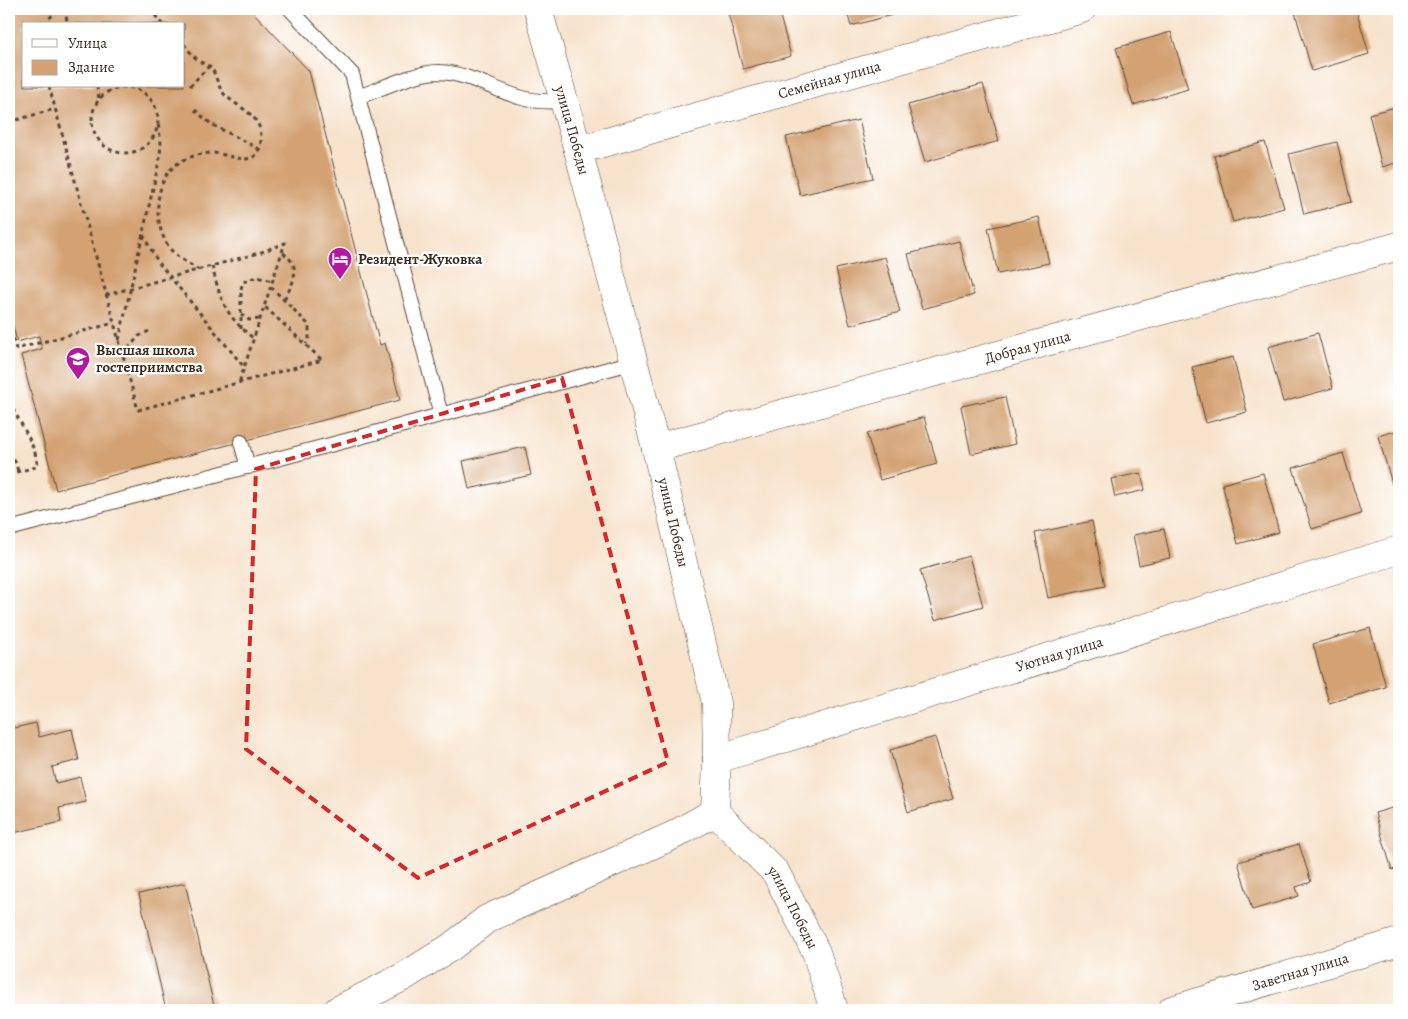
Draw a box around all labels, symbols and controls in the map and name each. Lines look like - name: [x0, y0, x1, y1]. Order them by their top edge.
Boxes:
- legend: [22, 22, 185, 88]
- text: Улица: [68, 33, 107, 53]
- street label: Семейная улица: [776, 56, 883, 104]
- text: Здание: [68, 57, 115, 77]
- street label: улица Победы: [550, 83, 594, 177]
- hotel icon: Резидент-Жуковка: [327, 246, 353, 280]
- place label: Резидент-Жуковка: [358, 249, 483, 269]
- street label: Добрая улица: [982, 326, 1073, 368]
- place label: Высшая школа гостеприимства: [96, 340, 204, 377]
- school or university icon: Высшая школа гостеприимства: [65, 346, 91, 380]
- street label: улица Победы: [653, 475, 694, 569]
- street label: Уютная улица: [1013, 631, 1105, 677]
- street label: улица Победы: [763, 860, 823, 952]
- street label: Заветная улица: [1250, 948, 1351, 995]

